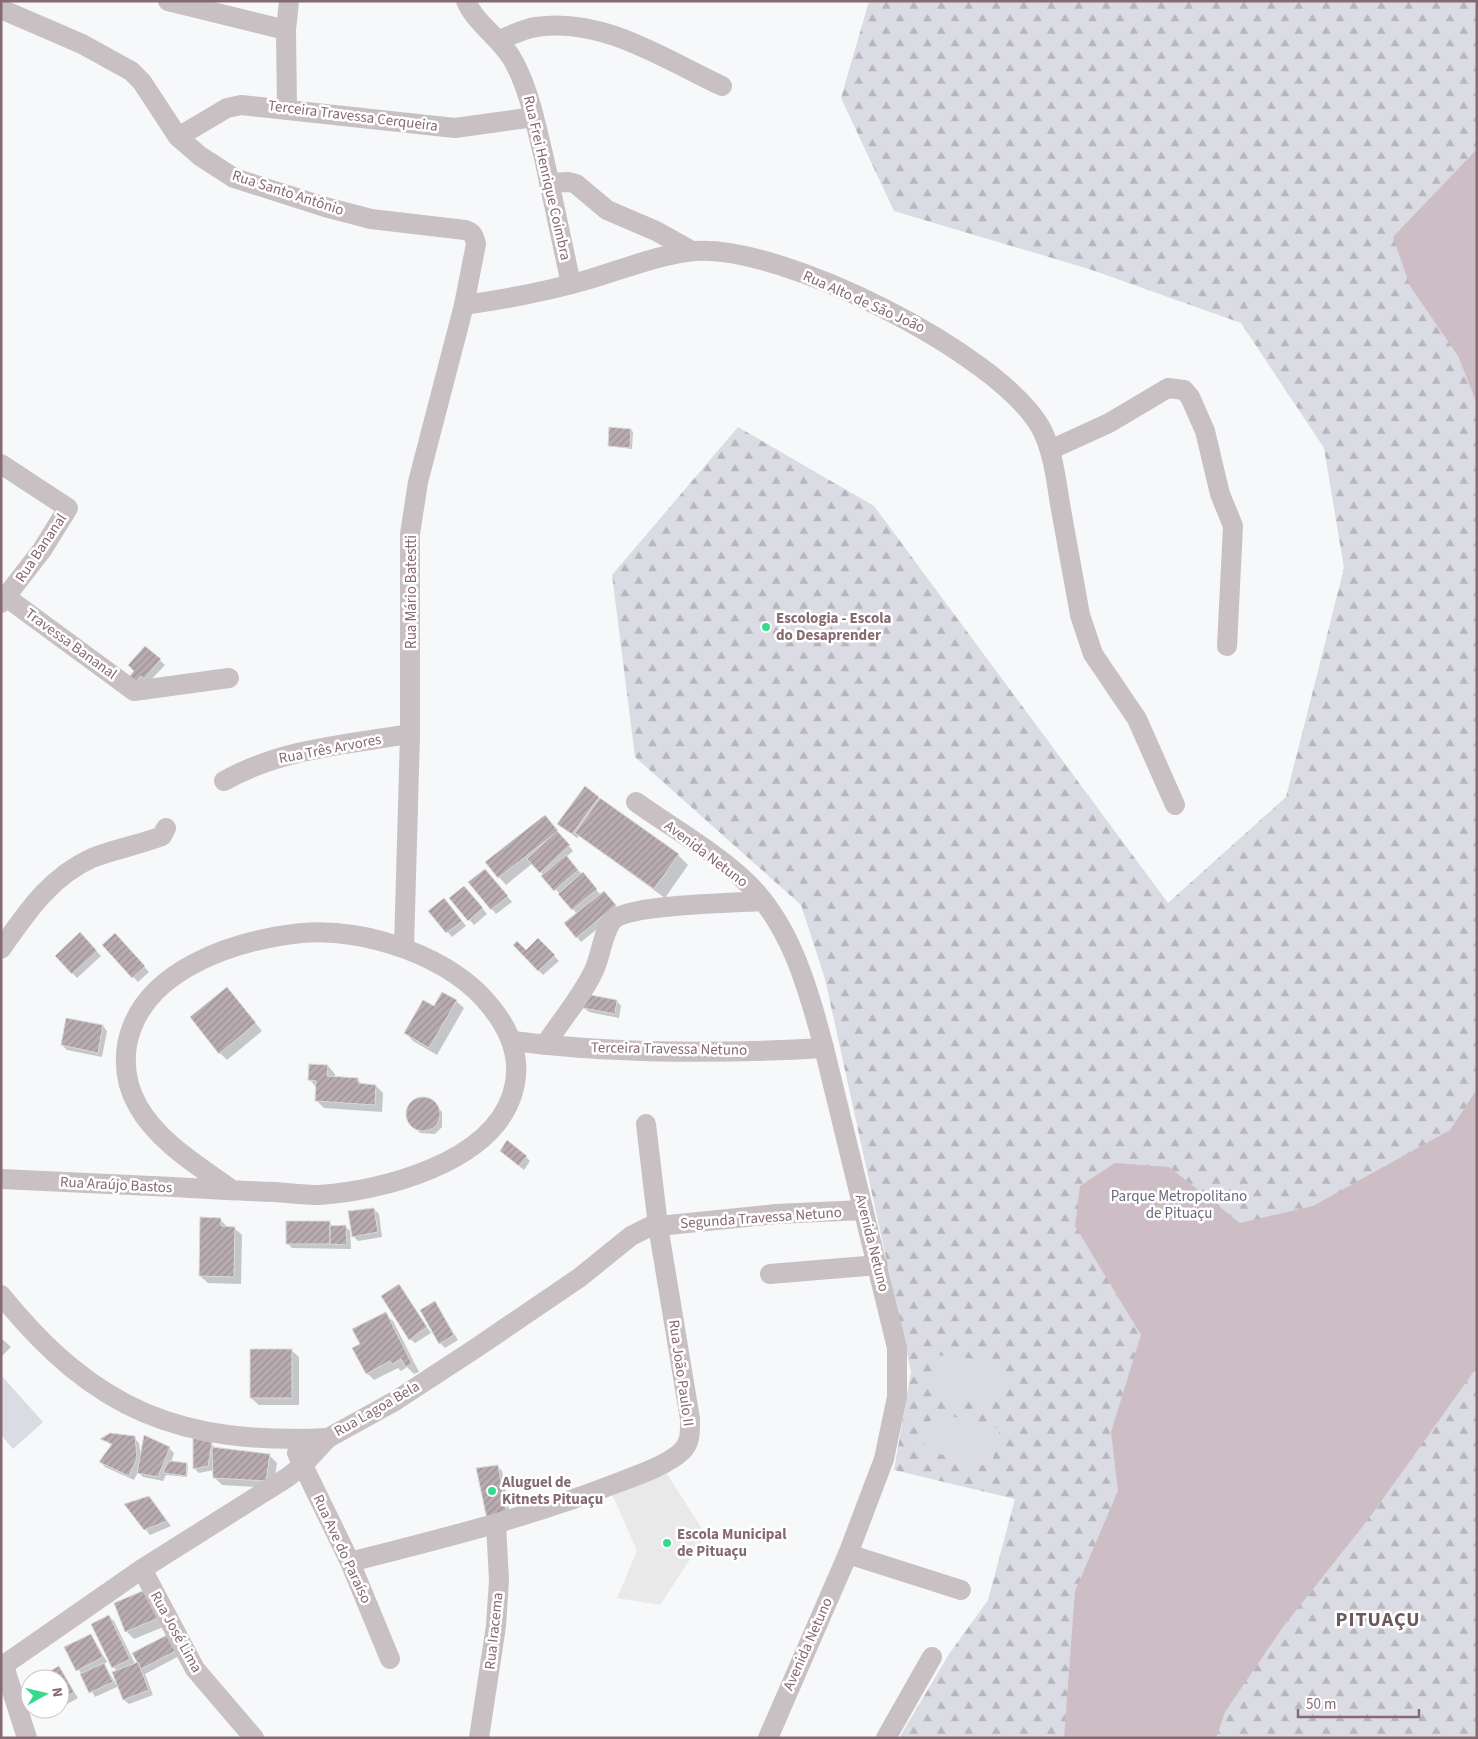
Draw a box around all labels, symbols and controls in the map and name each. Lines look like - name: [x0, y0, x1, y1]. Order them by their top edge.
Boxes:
- street label: Rua Frei Henrique Coimbra: [518, 94, 576, 262]
- street label: Terceira Travessa Cerqueira: [267, 95, 439, 137]
- street label: Rua Santo Antônio: [229, 165, 347, 221]
- street label: Rua Alto de São João: [800, 266, 928, 338]
- street label: Rua Bananal: [10, 509, 72, 587]
- street label: Rua Mário Batestti: [401, 535, 422, 649]
- street label: Travessa Bananal: [21, 603, 121, 685]
- place label: Escologia - Escola do Desaprender: [776, 608, 892, 646]
- marker: Escologia - Escola do Desaprender: [760, 621, 772, 633]
- street label: Rua Três Arvores: [277, 729, 383, 769]
- street label: Avenida Netuno: [660, 816, 752, 892]
- street label: Terceira Travessa Netuno: [591, 1037, 747, 1061]
- street label: Rua Araújo Bastos: [59, 1172, 173, 1198]
- park label: Parque Metropolitano de Pituaçu: [1111, 1186, 1247, 1224]
- street label: Avenida Netuno: [850, 1192, 894, 1294]
- street label: Segunda Travessa Netuno: [679, 1202, 843, 1234]
- street label: Rua João Paulo II: [663, 1318, 699, 1428]
- street label: Rua Lagoa Bela: [330, 1376, 424, 1442]
- place label: Aluguel de Kitnets Pituaçu: [501, 1472, 603, 1510]
- marker: Aluguel de Kitnets Pituaçu: [486, 1485, 498, 1497]
- street label: Rua Ave do Paraíso: [308, 1491, 376, 1607]
- place label: Escola Municipal de Pituaçu: [677, 1524, 787, 1562]
- marker: Escola Municipal de Pituaçu: [661, 1537, 673, 1549]
- street label: Rua José Lima: [145, 1587, 207, 1677]
- street label: Rua Iracema: [480, 1591, 508, 1671]
- street label: Avenida Netuno: [778, 1594, 838, 1694]
- district label: PITUAÇU: [1336, 1606, 1420, 1634]
- north arrow: [20, 1669, 70, 1719]
- text: N: [46, 1686, 67, 1698]
- scale bar: [1298, 1686, 1419, 1718]
- text: 50 m: [1306, 1694, 1336, 1715]

